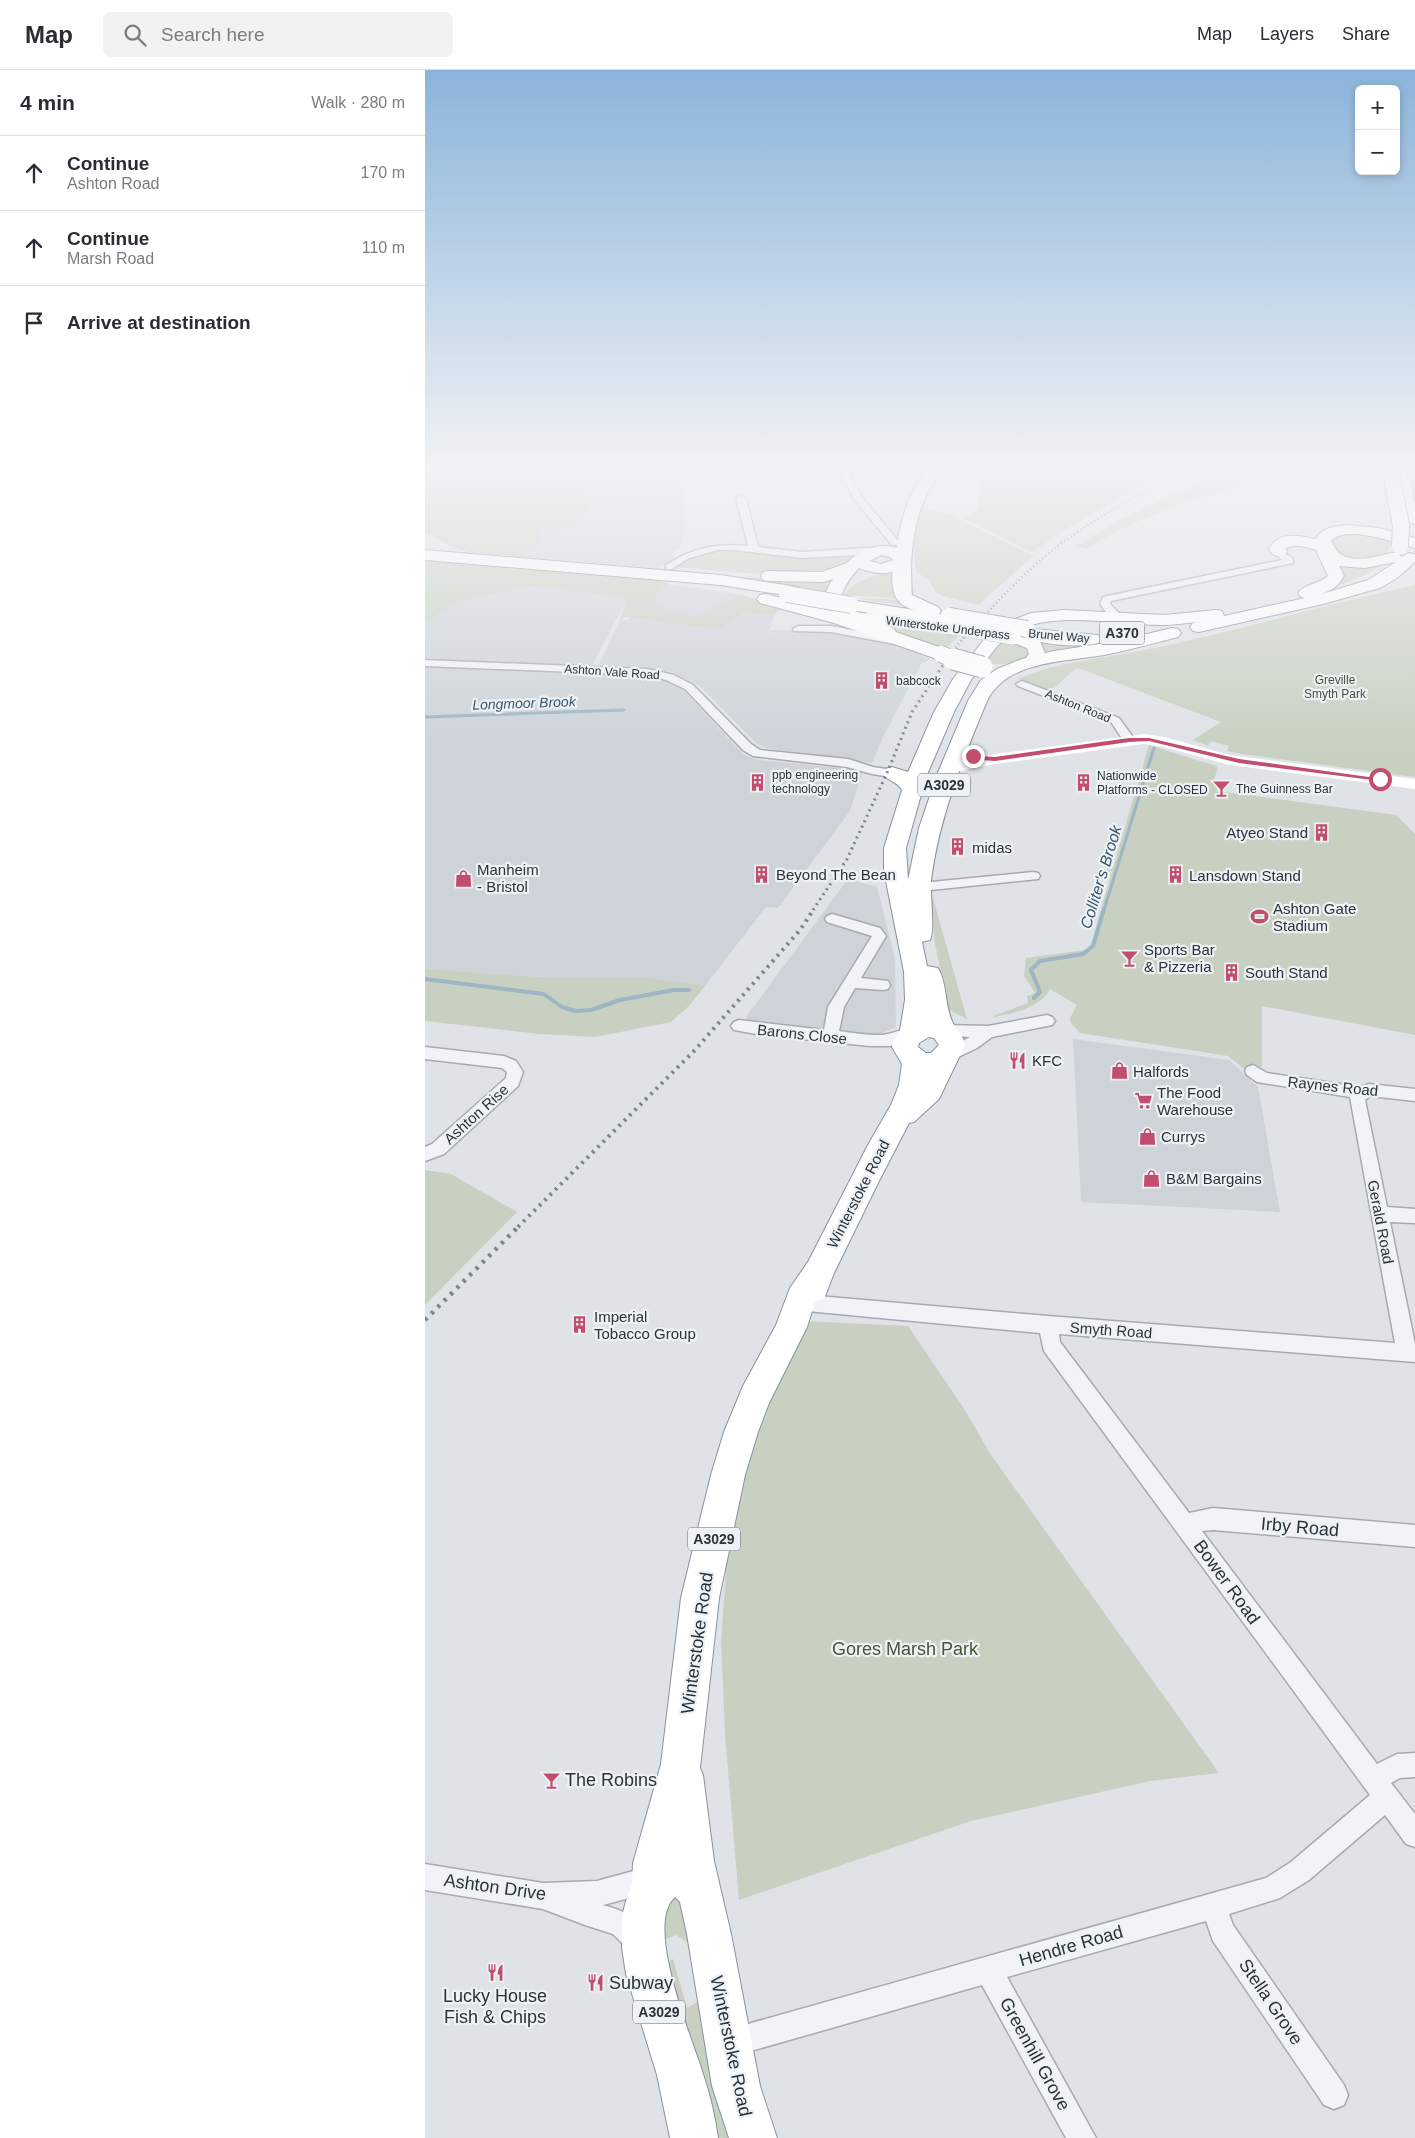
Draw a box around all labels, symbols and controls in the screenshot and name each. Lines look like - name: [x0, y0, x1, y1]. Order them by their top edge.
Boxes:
- search box: [103, 12, 453, 57]
- text: Map: [25, 21, 73, 48]
- icon: search: [121, 21, 149, 49]
- text: Search here: [161, 24, 265, 45]
- text: Map: [1197, 24, 1232, 44]
- text: Layers: [1260, 24, 1314, 44]
- text: Share: [1342, 24, 1390, 44]
- map controls: [1355, 85, 1400, 175]
- button: +: [1355, 85, 1400, 130]
- text: 4 min: [20, 91, 75, 114]
- text: Walk · 280 m: [311, 94, 405, 111]
- button: −: [1355, 130, 1400, 175]
- text: Continue: [67, 153, 149, 174]
- icon: ahead: [20, 159, 48, 187]
- text: 170 m: [361, 164, 405, 181]
- text: Ashton Road: [67, 175, 160, 192]
- text: Continue: [67, 228, 149, 249]
- icon: ahead: [20, 234, 48, 262]
- text: 110 m: [362, 239, 405, 256]
- text: Marsh Road: [67, 250, 154, 267]
- icon: arrive: [20, 309, 48, 337]
- text: Arrive at destination: [67, 312, 251, 333]
- street label: Winterstoke Underpass: [885, 613, 1011, 643]
- road number: A370: [1099, 622, 1145, 644]
- street label: Brunel Way: [1028, 626, 1090, 646]
- street label: Ashton Vale Road: [564, 662, 660, 682]
- building icon: babcock: [872, 671, 892, 691]
- park label: Greville Smyth Park: [1304, 673, 1367, 701]
- place label: babcock: [896, 674, 942, 688]
- street label: Ashton Road: [1043, 687, 1113, 725]
- water label: Longmoor Brook: [472, 693, 577, 713]
- route end: [962, 745, 985, 768]
- place label: ppb engineering technology: [772, 768, 858, 796]
- route start: [1369, 768, 1392, 791]
- place label: Nationwide Platforms - CLOSED: [1097, 769, 1208, 797]
- building icon: ppb engineering technology: [748, 772, 768, 792]
- building icon: Nationwide Platforms - CLOSED: [1073, 773, 1093, 793]
- road number: A3029: [918, 774, 970, 796]
- bar icon: The Guinness Bar: [1212, 779, 1232, 799]
- place label: The Guinness Bar: [1236, 782, 1333, 796]
- water label: Colliter's Brook: [1077, 822, 1125, 931]
- building icon: Atyeo Stand: [1312, 822, 1332, 842]
- place label: Atyeo Stand: [1226, 824, 1308, 841]
- building icon: midas: [948, 837, 968, 857]
- place label: midas: [972, 839, 1012, 856]
- place label: Manheim - Bristol: [477, 861, 539, 895]
- building icon: Beyond The Bean: [752, 864, 772, 884]
- building icon: Lansdown Stand: [1165, 865, 1185, 885]
- place label: Beyond The Bean: [776, 866, 896, 883]
- place label: Lansdown Stand: [1189, 867, 1301, 884]
- shop icon: Manheim - Bristol: [453, 868, 473, 888]
- place label: Ashton Gate Stadium: [1273, 900, 1356, 934]
- sports icon: Ashton Gate Stadium: [1249, 907, 1269, 927]
- place label: Sports Bar & Pizzeria: [1144, 941, 1215, 975]
- bar icon: Sports Bar & Pizzeria: [1120, 948, 1140, 968]
- building icon: South Stand: [1221, 962, 1241, 982]
- place label: South Stand: [1245, 964, 1328, 981]
- street label: Barons Close: [756, 1021, 848, 1047]
- restaurant icon: KFC: [1008, 1050, 1028, 1070]
- place label: KFC: [1032, 1052, 1062, 1069]
- shop icon: Halfords: [1109, 1061, 1129, 1081]
- place label: Halfords: [1133, 1063, 1189, 1080]
- street label: Raynes Road: [1287, 1073, 1379, 1099]
- street label: Ashton Rise: [440, 1081, 512, 1147]
- place label: The Food Warehouse: [1157, 1084, 1233, 1118]
- supermarket icon: The Food Warehouse: [1133, 1091, 1153, 1111]
- shop icon: Currys: [1137, 1126, 1157, 1146]
- place label: Currys: [1161, 1128, 1205, 1145]
- street label: Winterstoke Road: [823, 1137, 893, 1251]
- shop icon: B&M Bargains: [1142, 1168, 1162, 1188]
- place label: B&M Bargains: [1166, 1170, 1262, 1187]
- street label: Gerald Road: [1365, 1179, 1397, 1265]
- place label: Imperial Tobacco Group: [594, 1308, 696, 1342]
- building icon: Imperial Tobacco Group: [570, 1315, 590, 1335]
- street label: Smyth Road: [1069, 1319, 1153, 1341]
- street label: Irby Road: [1260, 1514, 1340, 1540]
- road number: A3029: [688, 1528, 740, 1550]
- street label: Bower Road: [1190, 1536, 1264, 1628]
- street label: Winterstoke Road: [677, 1571, 717, 1715]
- park label: Gores Marsh Park: [832, 1639, 979, 1659]
- bar icon: The Robins: [541, 1770, 561, 1790]
- place label: The Robins: [565, 1770, 657, 1790]
- street label: Ashton Drive: [443, 1870, 547, 1904]
- street label: Hendre Road: [1017, 1922, 1125, 1970]
- street label: Stella Grove: [1235, 1955, 1307, 2049]
- restaurant icon: Lucky House Fish & Chips: [485, 1963, 505, 1983]
- restaurant icon: Subway: [585, 1973, 605, 1993]
- place label: Subway: [609, 1973, 673, 1993]
- street label: Winterstoke Road: [706, 1974, 756, 2118]
- place label: Lucky House Fish & Chips: [443, 1986, 547, 2027]
- street label: Greenhill Grove: [996, 1994, 1074, 2114]
- road number: A3029: [633, 2000, 685, 2024]

